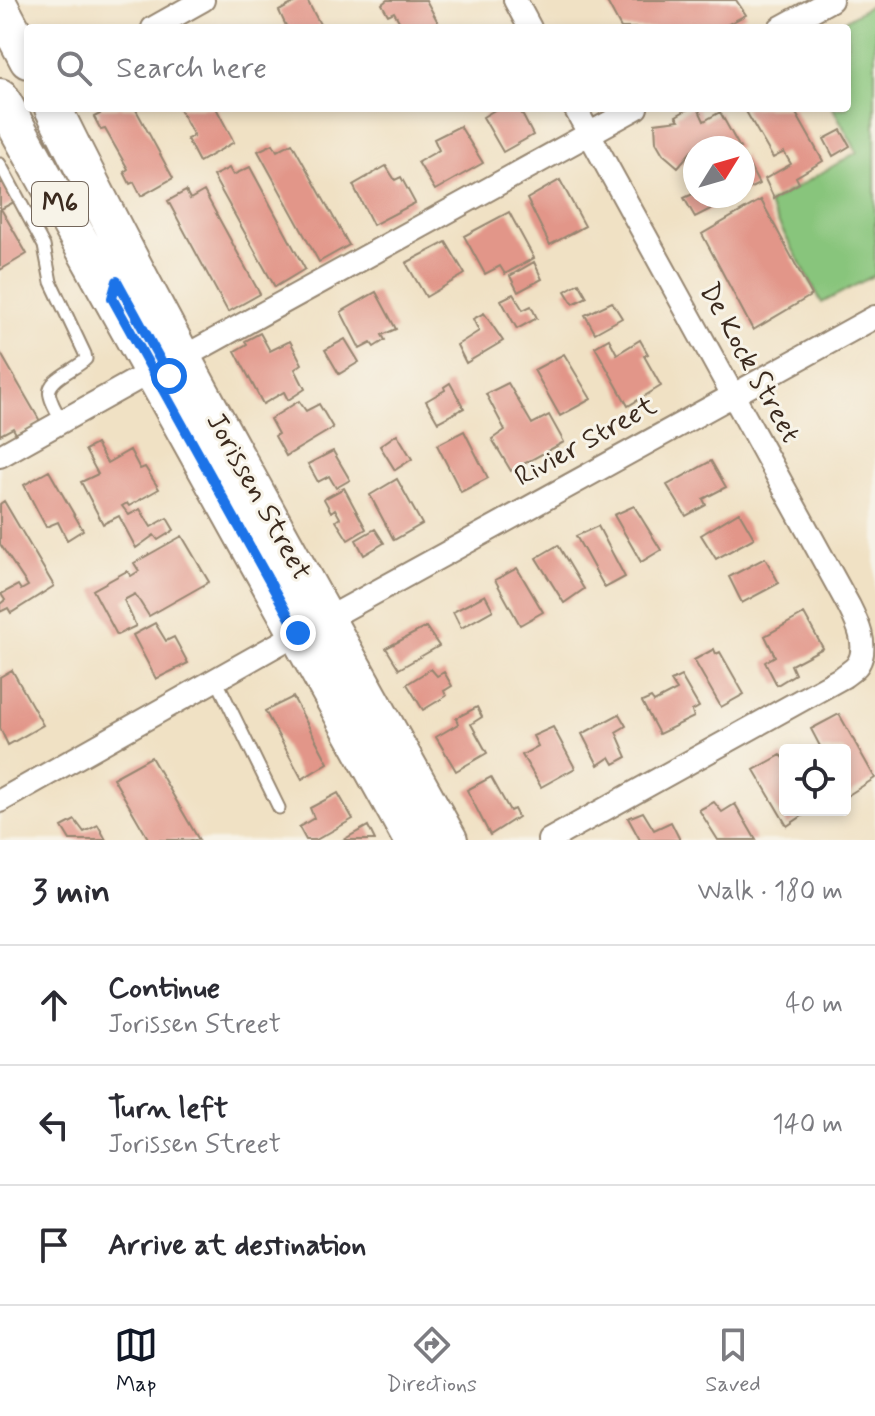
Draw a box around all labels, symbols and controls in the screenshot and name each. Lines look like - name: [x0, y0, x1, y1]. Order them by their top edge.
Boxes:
- search box: [24, 24, 851, 112]
- icon: search: [52, 46, 96, 90]
- text: Search here: [116, 49, 267, 88]
- north arrow: [683, 136, 755, 208]
- road number: M6: [32, 182, 88, 226]
- street label: De Kock Street: [690, 276, 808, 450]
- route start: [151, 358, 187, 394]
- street label: Rivier Street: [508, 388, 664, 496]
- street label: Jorissen Street: [197, 407, 319, 587]
- route end: [280, 615, 316, 651]
- map controls: [779, 744, 851, 816]
- button: locate: [779, 744, 851, 816]
- text: 3 min: [32, 870, 110, 915]
- text: Walk · 180 m: [698, 875, 843, 909]
- text: Continue: [108, 969, 220, 1008]
- icon: ahead: [32, 983, 76, 1027]
- text: 40 m: [785, 988, 843, 1022]
- text: Jorissen Street: [108, 1008, 281, 1042]
- text: Turn left: [108, 1089, 228, 1128]
- icon: left: [32, 1103, 76, 1147]
- text: 140 m: [772, 1108, 843, 1142]
- text: Jorissen Street: [108, 1128, 281, 1162]
- icon: arrive: [32, 1223, 76, 1267]
- text: Arrive at destination: [108, 1226, 366, 1265]
- tab: Map: [114, 1323, 158, 1399]
- tab: Directions: [386, 1323, 477, 1399]
- tab: Saved: [705, 1323, 761, 1399]

